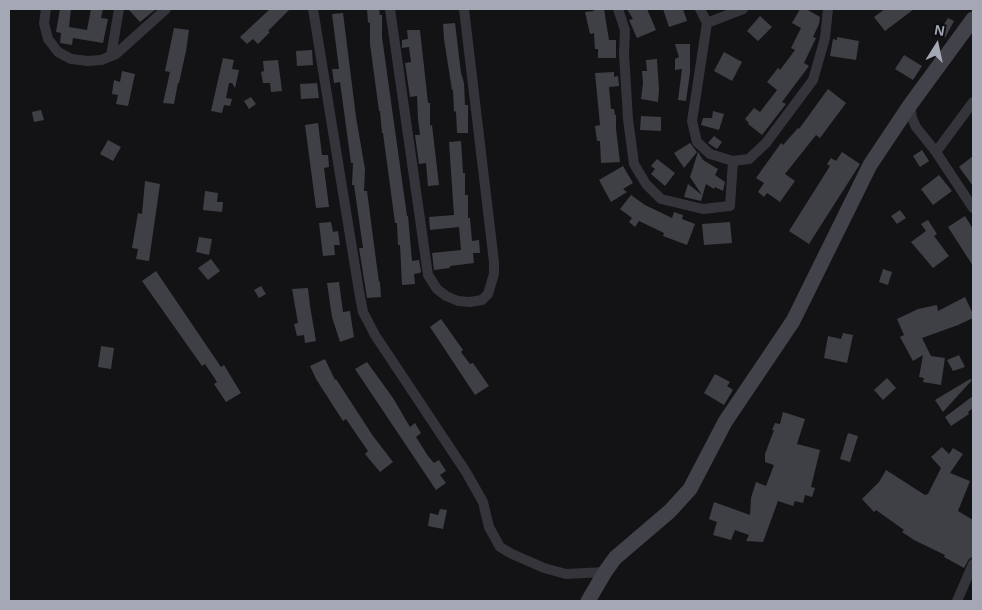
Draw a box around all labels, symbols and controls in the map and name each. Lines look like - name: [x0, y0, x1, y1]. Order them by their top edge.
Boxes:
- north arrow: [912, 20, 962, 70]
- text: N: [933, 21, 946, 39]

